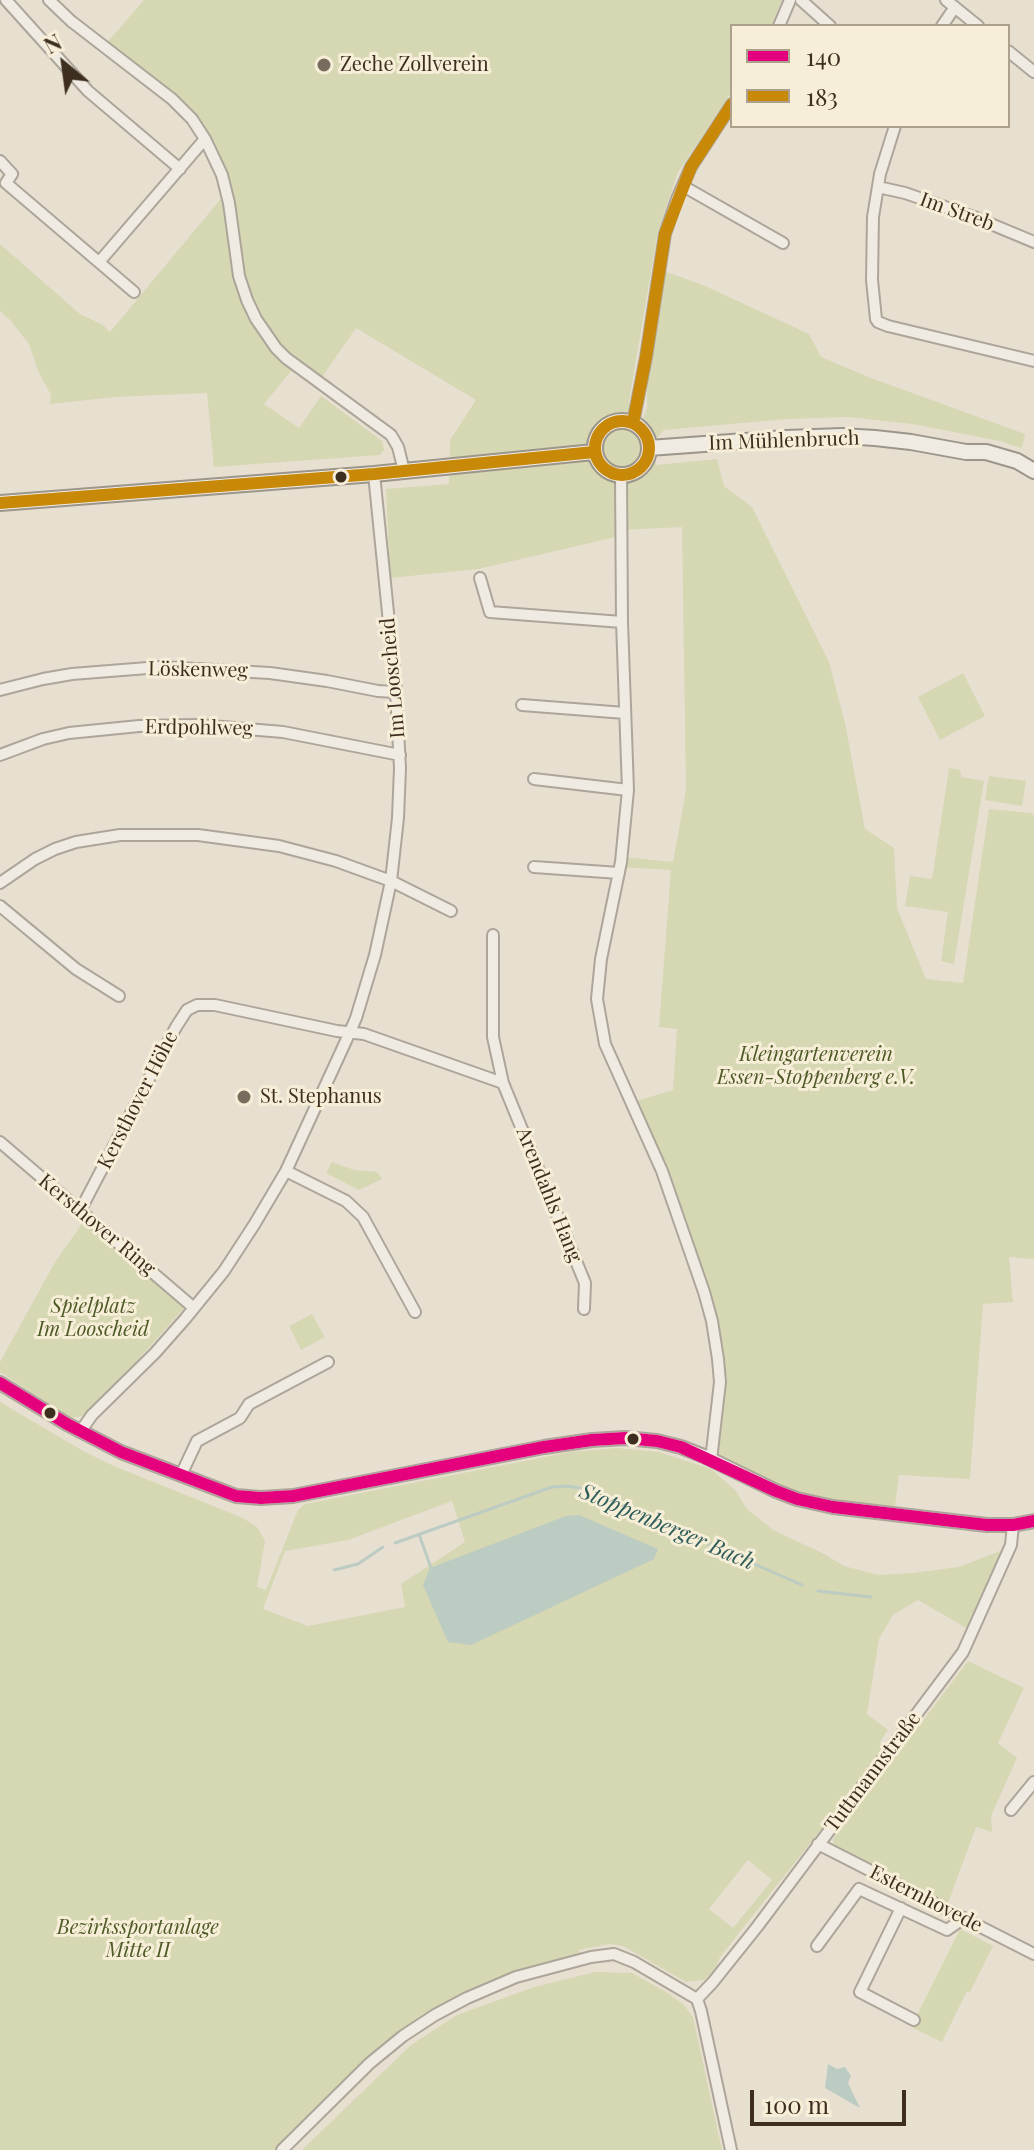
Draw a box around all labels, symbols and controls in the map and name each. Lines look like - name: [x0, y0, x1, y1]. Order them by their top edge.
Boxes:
- north arrow: [24, 24, 104, 104]
- legend: [730, 24, 1010, 128]
- text: N: [38, 26, 67, 60]
- text: 140: [806, 40, 841, 72]
- place label: Zeche Zollverein: [340, 53, 489, 77]
- marker: Zeche Zollverein: [315, 56, 333, 74]
- text: 183: [806, 80, 838, 112]
- street label: Im Streb: [917, 188, 997, 236]
- street label: Im Mühlenbruch: [708, 426, 860, 456]
- unlabelled marker: [333, 469, 349, 485]
- street label: Im Looscheid: [376, 617, 410, 739]
- street label: Löskenweg: [148, 657, 248, 683]
- street label: Erdpohlweg: [145, 715, 253, 741]
- street label: Kersthover Höhe: [93, 1027, 183, 1173]
- park label: Kleingartenverein Essen-Stoppenberg e.V.: [717, 1043, 915, 1090]
- place label: St. Stephanus: [260, 1085, 382, 1109]
- marker: St. Stephanus: [235, 1088, 253, 1106]
- street label: Arendahls Hang: [511, 1124, 587, 1266]
- street label: Kersthover Ring: [34, 1169, 160, 1281]
- park label: Spielplatz Im Looscheid: [37, 1295, 149, 1342]
- unlabelled marker: [42, 1405, 58, 1421]
- unlabelled marker: [625, 1431, 641, 1447]
- water label: Stoppenberger Bach: [575, 1478, 759, 1576]
- street label: Tuttmannstraße: [820, 1707, 926, 1837]
- street label: Esternhovede: [866, 1860, 986, 1938]
- park label: Bezirkssportanlage Mitte II: [57, 1916, 219, 1963]
- scale bar: [754, 2074, 910, 2124]
- text: 100 m: [764, 2088, 829, 2120]

